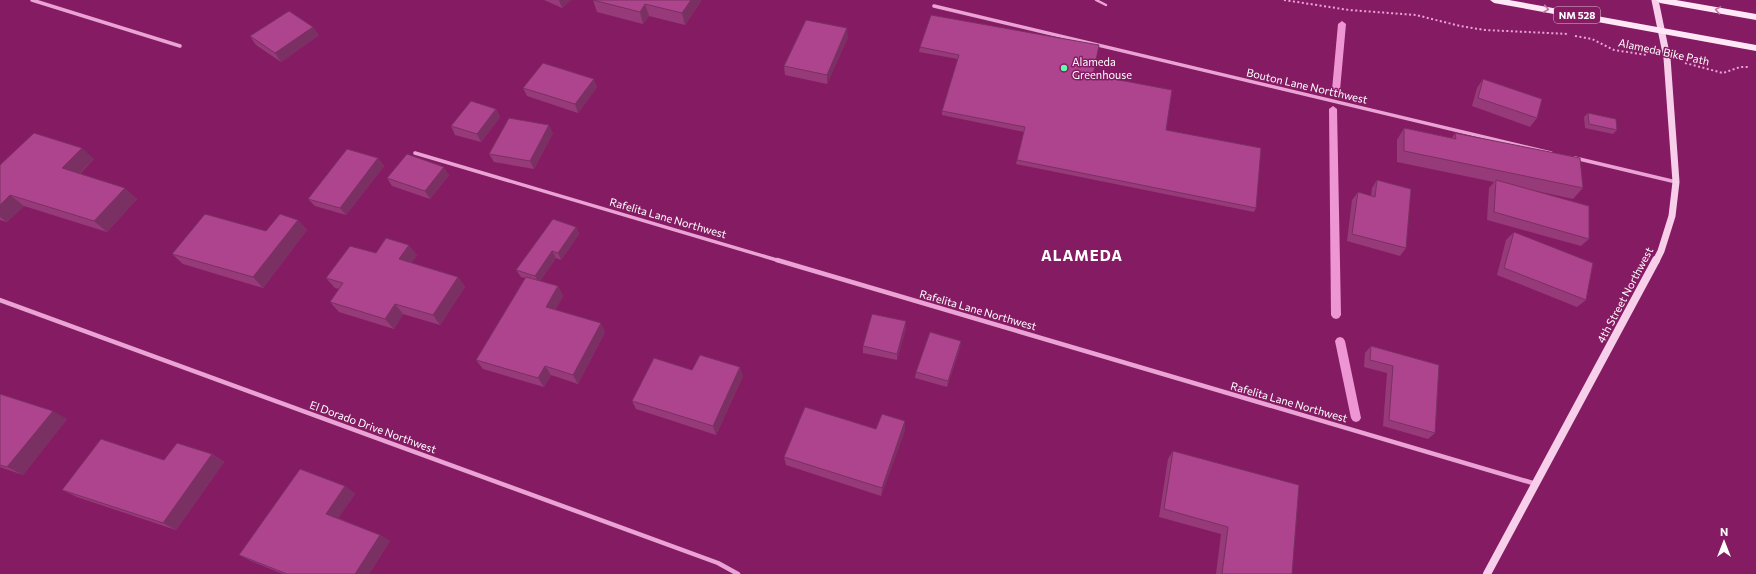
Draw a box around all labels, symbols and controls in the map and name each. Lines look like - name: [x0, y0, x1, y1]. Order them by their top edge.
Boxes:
- one-way arrow: [1543, 4, 1549, 13]
- road number: NM 528: [1554, 7, 1600, 23]
- one-way arrow: [1714, 7, 1721, 15]
- street label: Alameda Bike Path: [1617, 36, 1711, 68]
- place label: Alameda Greenhouse: [1072, 55, 1132, 81]
- marker: Alameda Greenhouse: [1059, 63, 1069, 73]
- street label: Bouton Lane Nortthwest: [1245, 65, 1369, 106]
- street label: Rafelita Lane Northwest: [608, 195, 729, 241]
- street label: 4th Street Northwest: [1594, 244, 1656, 345]
- district label: ALAMEDA: [1041, 246, 1123, 264]
- street label: Rafelita Lane Northwest: [918, 287, 1039, 333]
- street label: Rafelita Lane Northwest: [1229, 379, 1350, 425]
- street label: El Dorado Drive Northwest: [308, 398, 439, 456]
- north arrow: [1704, 522, 1744, 562]
- text: N: [1720, 525, 1728, 538]

